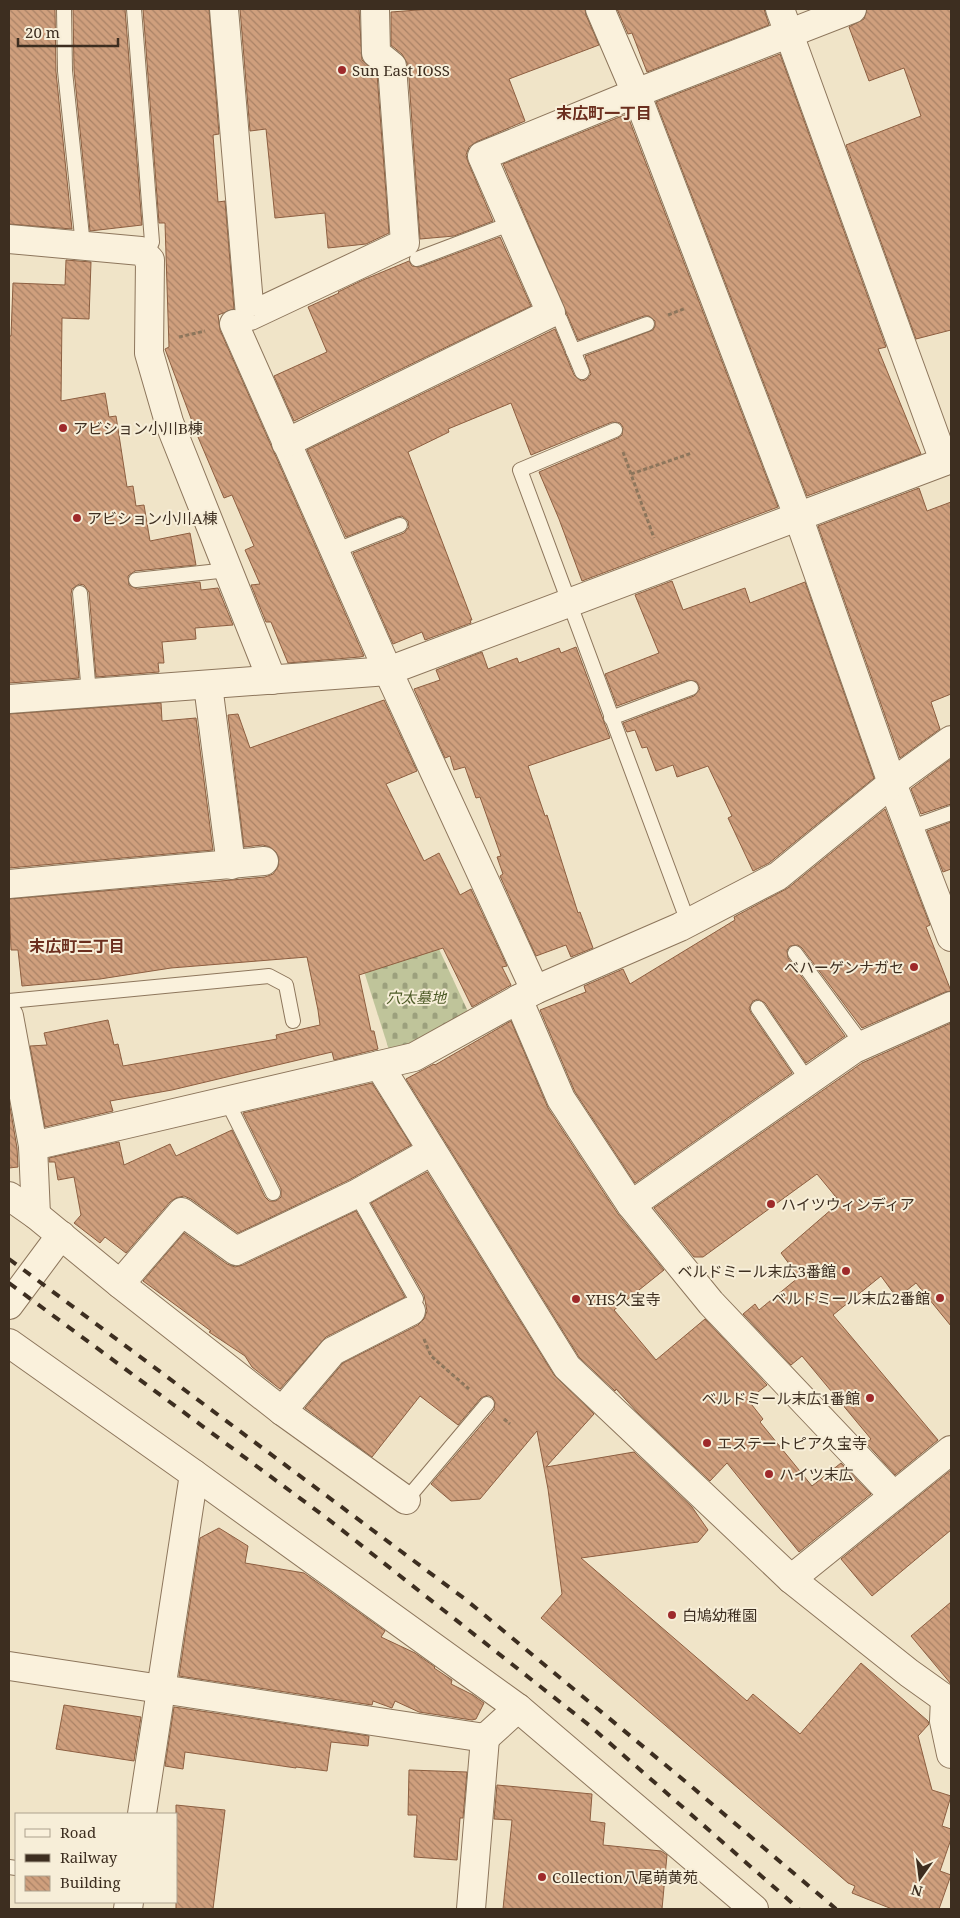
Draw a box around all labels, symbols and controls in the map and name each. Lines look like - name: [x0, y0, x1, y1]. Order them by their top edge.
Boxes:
- scale bar: [18, 15, 118, 47]
- text: 20 m: [25, 22, 60, 42]
- place label: Sun East IOSS: [352, 60, 450, 80]
- marker: Sun East IOSS: [336, 64, 348, 76]
- district label: 末広町一丁目: [556, 102, 652, 124]
- place label: アビション小川B棟: [73, 418, 203, 438]
- marker: アビション小川B棟: [57, 422, 69, 434]
- place label: アビション小川A棟: [87, 508, 218, 528]
- marker: アビション小川A棟: [71, 512, 83, 524]
- district label: 末広町二丁目: [29, 935, 125, 957]
- place label: べハーゲンナガセ: [784, 957, 904, 977]
- marker: べハーゲンナガセ: [908, 961, 920, 973]
- park label: 穴太墓地: [386, 987, 448, 1007]
- place label: ハイツウィンディア: [781, 1194, 915, 1214]
- marker: ハイツウィンディア: [765, 1198, 777, 1210]
- place label: ベルドミール末広3番館: [678, 1261, 836, 1281]
- marker: ベルドミール末広3番館: [840, 1265, 852, 1277]
- place label: ベルドミール末広2番館: [772, 1288, 930, 1308]
- place label: YHS久宝寺: [585, 1289, 660, 1309]
- marker: ベルドミール末広2番館: [934, 1292, 946, 1304]
- marker: YHS久宝寺: [570, 1293, 582, 1305]
- place label: ベルドミール末広1番館: [702, 1388, 860, 1408]
- marker: ベルドミール末広1番館: [864, 1392, 876, 1404]
- place label: エステートピア久宝寺: [717, 1433, 867, 1453]
- marker: エステートピア久宝寺: [701, 1437, 713, 1449]
- place label: ハイツ末広: [779, 1464, 854, 1484]
- marker: ハイツ末広: [763, 1468, 775, 1480]
- place label: 白鳩幼稚園: [682, 1605, 757, 1625]
- marker: 白鳩幼稚園: [666, 1609, 678, 1621]
- legend: [15, 1813, 178, 1903]
- text: Road: [60, 1822, 96, 1842]
- text: Railway: [60, 1847, 118, 1867]
- north arrow: [895, 1853, 945, 1903]
- place label: Collection八尾萌黄苑: [552, 1867, 698, 1887]
- marker: Collection八尾萌黄苑: [536, 1871, 548, 1883]
- text: Building: [60, 1872, 121, 1892]
- text: N: [909, 1881, 924, 1902]

